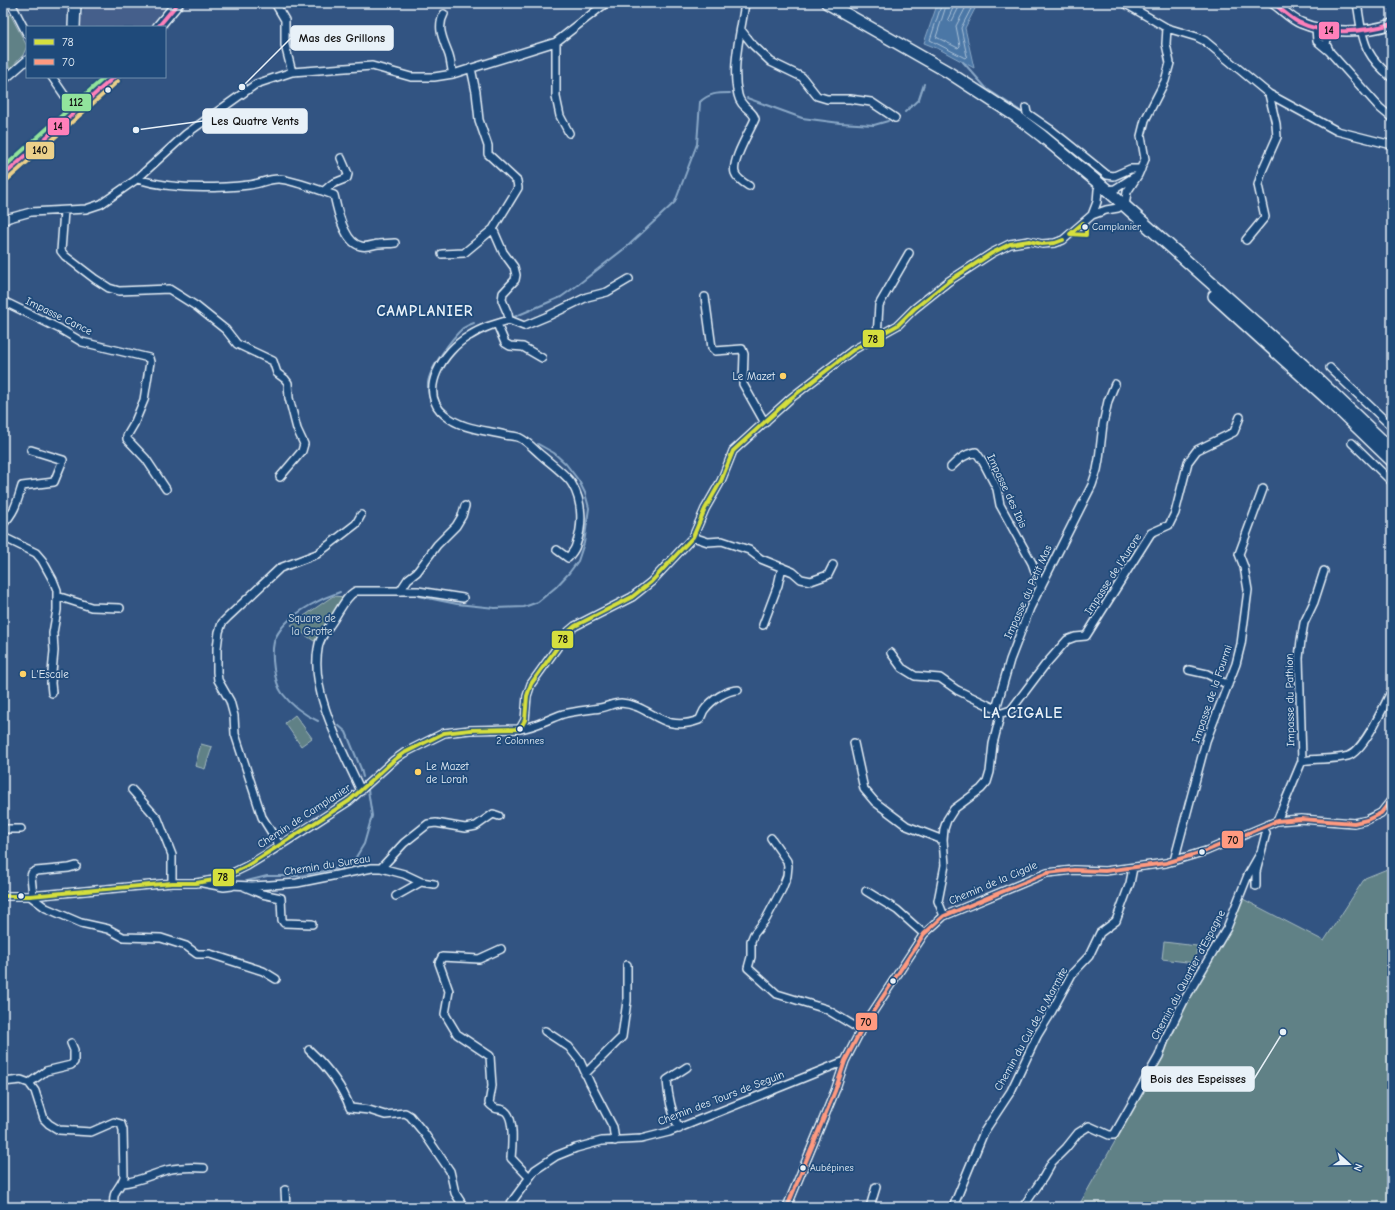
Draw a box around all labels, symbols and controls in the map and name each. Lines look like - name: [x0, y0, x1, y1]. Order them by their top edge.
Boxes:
- line badge: 14: [1318, 21, 1340, 40]
- text: 14: [1324, 24, 1334, 37]
- legend: [26, 26, 166, 78]
- callout: Mas des Grillons: [291, 26, 393, 50]
- text: Mas des Grillons: [299, 31, 385, 45]
- text: 78: [62, 35, 74, 49]
- text: 70: [62, 55, 75, 69]
- unlabelled marker: [103, 85, 113, 95]
- line badge: 112: [61, 93, 92, 112]
- text: 112: [69, 96, 84, 109]
- callout: Les Quatre Vents: [203, 109, 307, 133]
- text: Les Quatre Vents: [211, 114, 299, 128]
- line badge: 14: [47, 117, 70, 136]
- text: 14: [53, 120, 63, 133]
- line badge: 140: [25, 141, 55, 160]
- text: 140: [32, 144, 48, 157]
- place label: Camplanier: [1092, 221, 1141, 233]
- marker: Camplanier: [1080, 222, 1090, 232]
- street label: Impasse Cance: [24, 294, 95, 338]
- district label: CAMPLANIER: [376, 302, 474, 320]
- line badge: 78: [862, 329, 885, 348]
- text: 78: [868, 333, 878, 346]
- place label: Le Mazet: [732, 370, 776, 383]
- marker: Le Mazet: [778, 371, 788, 381]
- street label: Impasse des Ibis: [984, 452, 1030, 530]
- street label: Impasse de l'Aurore: [1082, 530, 1144, 617]
- street label: Impasse du Petit Mas: [1001, 543, 1055, 641]
- park label: Square de la Grotte: [288, 612, 336, 638]
- line badge: 78: [551, 630, 574, 649]
- text: 78: [558, 633, 568, 646]
- street label: Impasse de la Fourmi: [1189, 643, 1235, 745]
- street label: Impasse du Pathion: [1283, 653, 1297, 747]
- place label: L'Escale: [31, 668, 69, 681]
- marker: L'Escale: [18, 669, 28, 679]
- district label: LA CIGALE: [983, 704, 1063, 722]
- marker: 2 Colonnes: [515, 724, 525, 734]
- place label: 2 Colonnes: [496, 735, 544, 747]
- place label: Le Mazet de Lorah: [426, 760, 469, 786]
- marker: Le Mazet de Lorah: [413, 767, 423, 777]
- street label: Chemin de Camplanier: [255, 781, 354, 851]
- line badge: 70: [1221, 830, 1244, 849]
- text: 70: [1227, 834, 1239, 847]
- unlabelled marker: [1197, 847, 1207, 857]
- street label: Chemin du Sureau: [283, 852, 371, 878]
- street label: Chemin de la Cigale: [947, 858, 1040, 908]
- line badge: 78: [212, 868, 235, 887]
- text: 78: [218, 871, 228, 884]
- unlabelled marker: [16, 891, 26, 901]
- street label: Chemin du Quartier d'Espagne: [1148, 907, 1228, 1042]
- street label: Chemin du Cul de la Marmite: [992, 965, 1071, 1093]
- unlabelled marker: [888, 976, 898, 986]
- line badge: 70: [855, 1012, 878, 1031]
- text: 70: [860, 1016, 872, 1029]
- callout: Bois des Espeisses: [1142, 1067, 1254, 1091]
- street label: Chemin des Tours de Seguin: [656, 1068, 786, 1128]
- text: Bois des Espeisses: [1150, 1072, 1246, 1086]
- north arrow: [1329, 1144, 1369, 1184]
- place label: Aubépines: [810, 1162, 854, 1174]
- text: N: [1351, 1162, 1365, 1173]
- marker: Aubépines: [798, 1163, 808, 1173]

